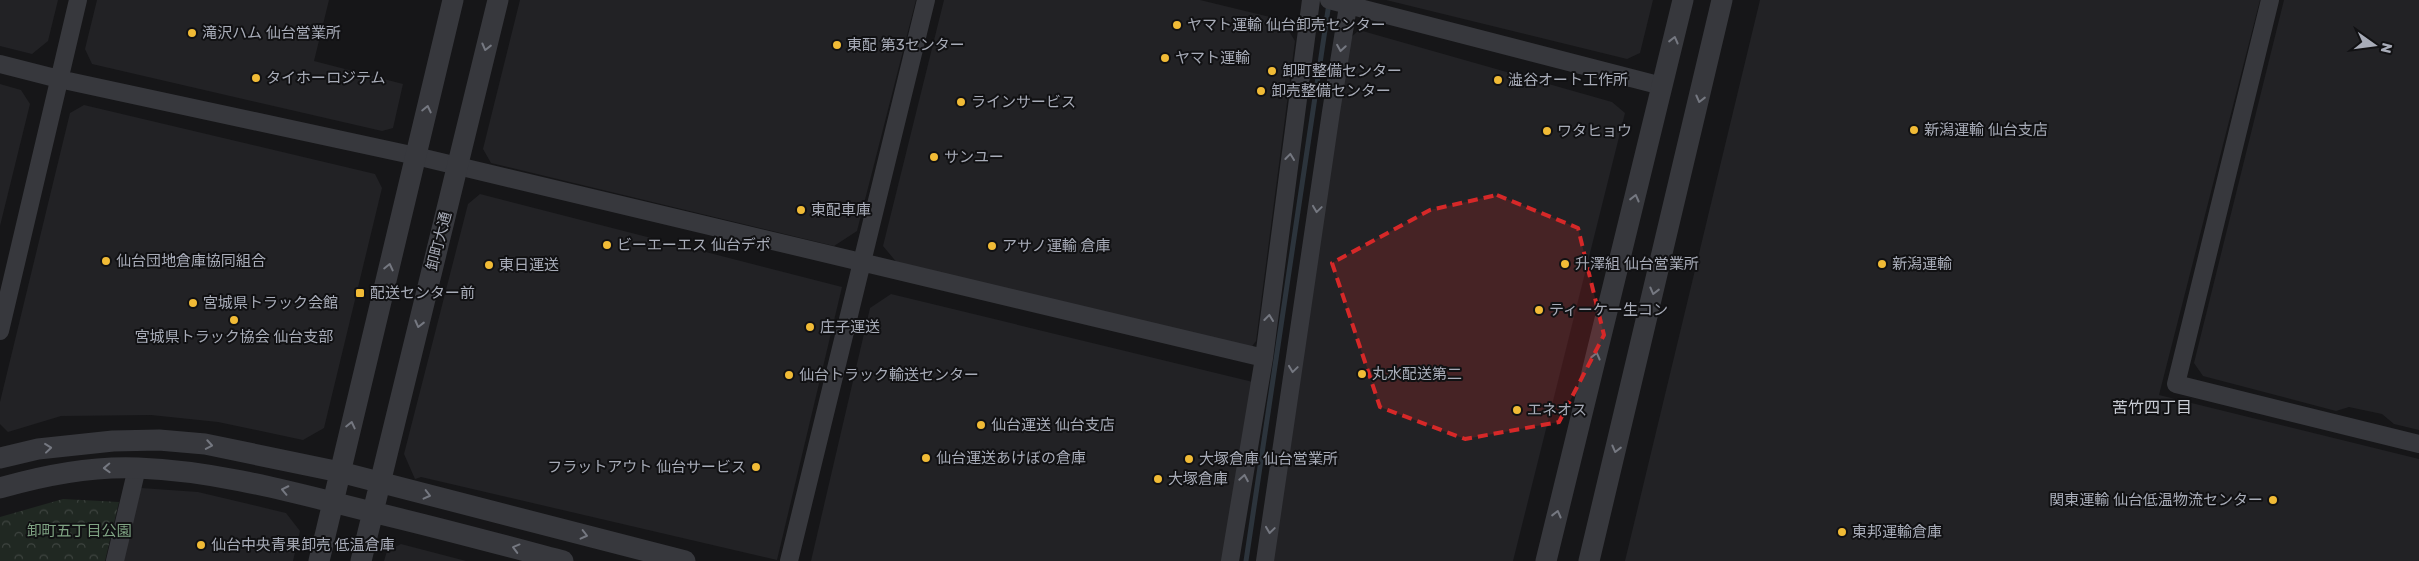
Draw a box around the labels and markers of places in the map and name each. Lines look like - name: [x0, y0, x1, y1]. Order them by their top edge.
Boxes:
- place label: ヤマト運輸 仙台卸売センター: [1187, 16, 1386, 34]
- marker: ヤマト運輸 仙台卸売センター: [1171, 19, 1183, 31]
- place label: 滝沢ハム 仙台営業所: [202, 24, 341, 42]
- marker: 滝沢ハム 仙台営業所: [186, 27, 198, 39]
- place label: 東配 第3センター: [847, 36, 965, 54]
- marker: 東配 第3センター: [831, 39, 843, 51]
- place label: ヤマト運輸: [1175, 49, 1250, 67]
- marker: ヤマト運輸: [1159, 52, 1171, 64]
- place label: 卸町整備センター: [1282, 62, 1402, 80]
- marker: 卸町整備センター: [1266, 65, 1278, 77]
- place label: タイホーロジテム: [266, 69, 386, 87]
- place label: 澁谷オート工作所: [1508, 71, 1628, 89]
- marker: タイホーロジテム: [250, 72, 262, 84]
- marker: 澁谷オート工作所: [1492, 74, 1504, 86]
- place label: 卸売整備センター: [1271, 82, 1391, 100]
- marker: 卸売整備センター: [1255, 85, 1267, 97]
- place label: ラインサービス: [971, 93, 1076, 111]
- marker: ラインサービス: [955, 96, 967, 108]
- place label: 新潟運輸 仙台支店: [1924, 121, 2048, 139]
- place label: ワタヒョウ: [1557, 122, 1632, 140]
- marker: 新潟運輸 仙台支店: [1908, 124, 1920, 136]
- marker: ワタヒョウ: [1541, 125, 1553, 137]
- place label: サンユー: [944, 148, 1004, 166]
- marker: サンユー: [928, 151, 940, 163]
- place label: 東配車庫: [811, 201, 871, 219]
- marker: 東配車庫: [795, 204, 807, 216]
- place label: ビーエーエス 仙台デポ: [617, 236, 771, 254]
- place label: アサノ運輸 倉庫: [1002, 237, 1110, 255]
- marker: ビーエーエス 仙台デポ: [601, 239, 613, 251]
- marker: アサノ運輸 倉庫: [986, 240, 998, 252]
- place label: 仙台団地倉庫協同組合: [116, 252, 266, 270]
- marker: 仙台団地倉庫協同組合: [100, 255, 112, 267]
- place label: 升澤組 仙台営業所: [1575, 255, 1699, 273]
- place label: 新潟運輸: [1892, 255, 1952, 273]
- place label: 東日運送: [499, 256, 559, 274]
- marker: 升澤組 仙台営業所: [1559, 258, 1571, 270]
- marker: 新潟運輸: [1876, 258, 1888, 270]
- marker: 東日運送: [483, 259, 495, 271]
- place label: 配送センター前: [370, 284, 475, 302]
- marker: 配送センター前: [354, 287, 366, 299]
- place label: 宮城県トラック会館: [203, 294, 338, 312]
- marker: 宮城県トラック会館: [187, 297, 199, 309]
- place label: ティーケー生コン: [1549, 301, 1668, 319]
- marker: ティーケー生コン: [1533, 304, 1545, 316]
- marker: 宮城県トラック協会 仙台支部: [228, 314, 240, 326]
- place label: 庄子運送: [820, 318, 880, 336]
- marker: 庄子運送: [804, 321, 816, 333]
- place label: 宮城県トラック協会 仙台支部: [135, 328, 333, 346]
- place label: 丸水配送第二: [1372, 365, 1462, 383]
- place label: 仙台トラック輸送センター: [799, 366, 979, 384]
- marker: 丸水配送第二: [1356, 368, 1368, 380]
- marker: 仙台トラック輸送センター: [783, 369, 795, 381]
- place label: エネオス: [1527, 401, 1587, 419]
- marker: エネオス: [1511, 404, 1523, 416]
- place label: 仙台運送 仙台支店: [991, 416, 1115, 434]
- marker: 仙台運送 仙台支店: [975, 419, 987, 431]
- place label: 仙台運送あけぼの倉庫: [936, 449, 1086, 467]
- place label: 大塚倉庫 仙台営業所: [1199, 450, 1338, 468]
- marker: 仙台運送あけぼの倉庫: [920, 452, 932, 464]
- marker: 大塚倉庫 仙台営業所: [1183, 453, 1195, 465]
- place label: フラットアウト 仙台サービス: [547, 458, 746, 476]
- marker: フラットアウト 仙台サービス: [750, 461, 762, 473]
- place label: 大塚倉庫: [1168, 470, 1228, 488]
- marker: 大塚倉庫: [1152, 473, 1164, 485]
- place label: 関東運輸 仙台低温物流センター: [2049, 491, 2263, 509]
- marker: 関東運輸 仙台低温物流センター: [2267, 494, 2279, 506]
- place label: 東邦運輸倉庫: [1852, 523, 1942, 541]
- marker: 東邦運輸倉庫: [1836, 526, 1848, 538]
- place label: 仙台中央青果卸売 低温倉庫: [211, 536, 395, 554]
- marker: 仙台中央青果卸売 低温倉庫: [195, 539, 207, 551]

